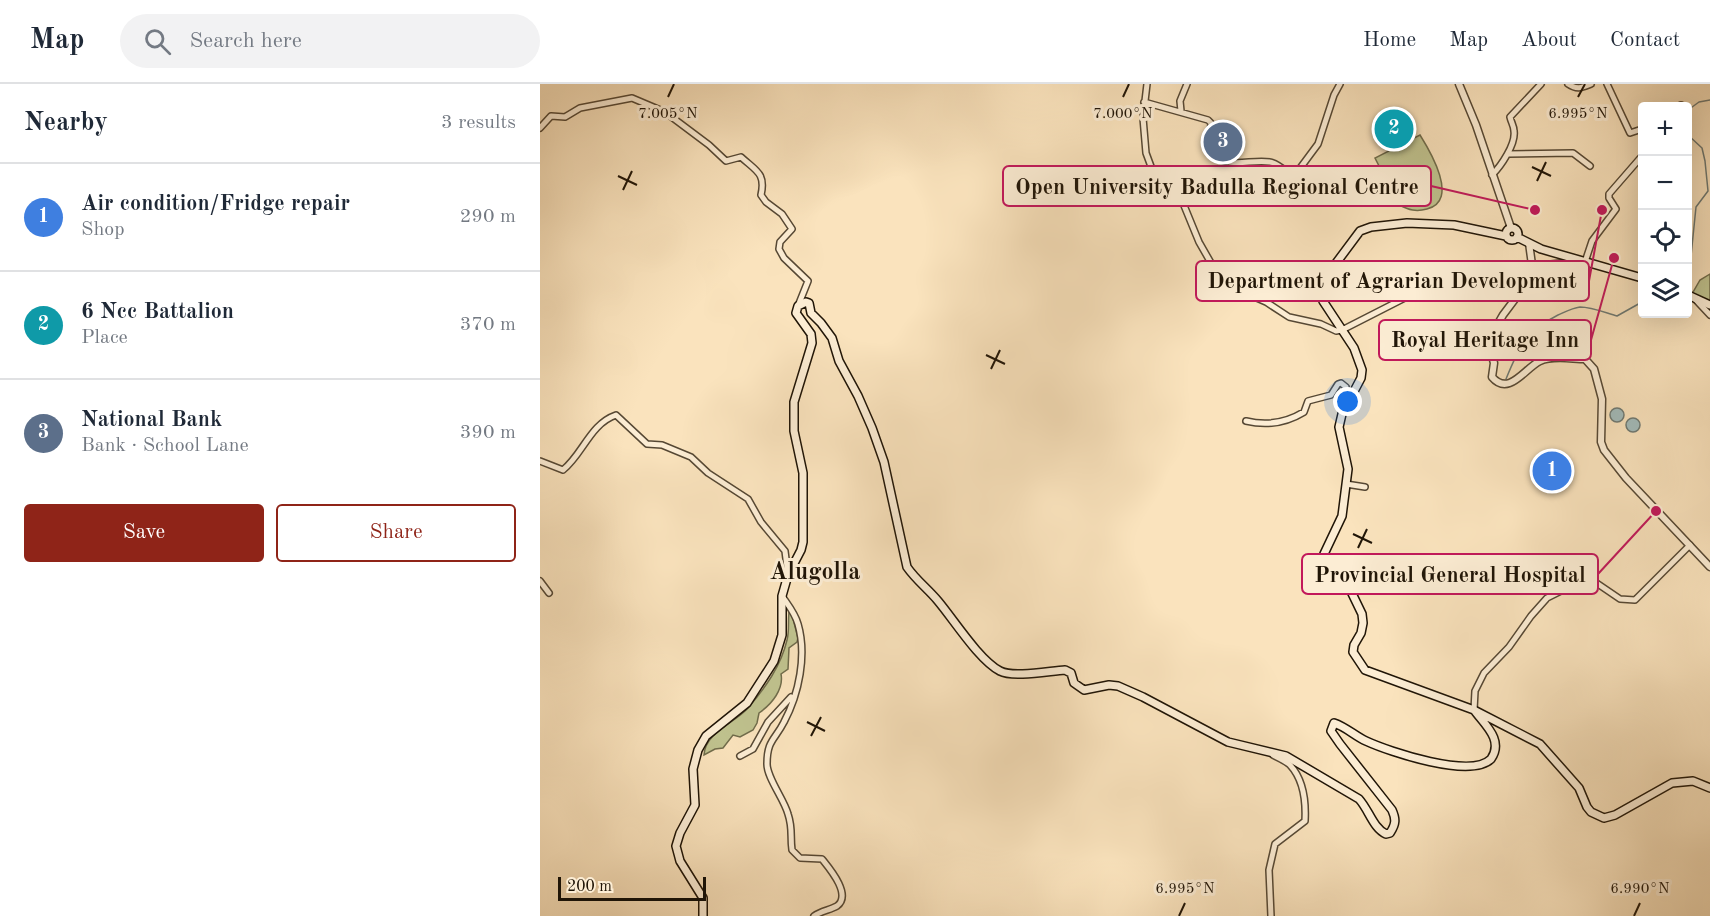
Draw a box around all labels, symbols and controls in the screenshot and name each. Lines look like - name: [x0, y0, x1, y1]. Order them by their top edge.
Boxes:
- search box: [120, 14, 540, 68]
- icon: search: [141, 25, 174, 58]
- text: Map: [30, 27, 84, 55]
- text: Search here: [189, 30, 302, 52]
- text: Home: [1363, 30, 1416, 51]
- text: Map: [1449, 30, 1488, 51]
- text: About: [1521, 30, 1577, 51]
- text: Contact: [1610, 30, 1680, 51]
- map controls: [1638, 102, 1692, 318]
- button: +: [1638, 102, 1692, 156]
- pin: 2: [1374, 106, 1414, 152]
- text: 7.005°N: [638, 107, 698, 122]
- text: 7.000°N: [1093, 107, 1153, 122]
- text: 6.995°N: [1548, 107, 1608, 122]
- text: Nearby: [24, 110, 108, 136]
- text: 3 results: [441, 113, 516, 133]
- pin: 3: [1204, 120, 1242, 164]
- button: −: [1638, 156, 1692, 210]
- callout: Open University Badulla Regional Centre: [1003, 166, 1431, 206]
- text: Open University Badulla Regional Centre: [1015, 177, 1419, 199]
- text: Air condition/Fridge repair: [81, 193, 350, 215]
- text: 1: [38, 207, 49, 227]
- text: 290 m: [460, 207, 516, 227]
- button: locate: [1638, 210, 1692, 264]
- text: Shop: [81, 220, 125, 240]
- callout: Department of Agrarian Development: [1196, 261, 1589, 301]
- button: layers: [1638, 264, 1692, 318]
- text: Department of Agrarian Development: [1207, 271, 1577, 293]
- text: 6 Ncc Battalion: [81, 301, 234, 323]
- text: 2: [38, 315, 49, 335]
- text: 370 m: [460, 315, 516, 335]
- callout: Royal Heritage Inn: [1379, 320, 1591, 360]
- text: Place: [81, 328, 128, 348]
- text: Royal Heritage Inn: [1391, 330, 1579, 352]
- your location: [1333, 387, 1362, 416]
- text: National Bank: [81, 409, 222, 431]
- text: 3: [38, 423, 49, 443]
- text: 390 m: [460, 423, 516, 443]
- text: Bank · School Lane: [81, 436, 249, 456]
- pin: 1: [1532, 448, 1572, 494]
- button: Save: [24, 504, 264, 562]
- button: Share: [276, 504, 516, 562]
- callout: Provincial General Hospital: [1302, 554, 1598, 594]
- district label: Alugolla: [769, 561, 861, 585]
- text: Provincial General Hospital: [1314, 565, 1586, 587]
- scale bar: [558, 874, 706, 902]
- text: 200 m: [567, 879, 612, 895]
- text: 6.995°N: [1155, 882, 1215, 897]
- text: 6.990°N: [1610, 882, 1670, 897]

